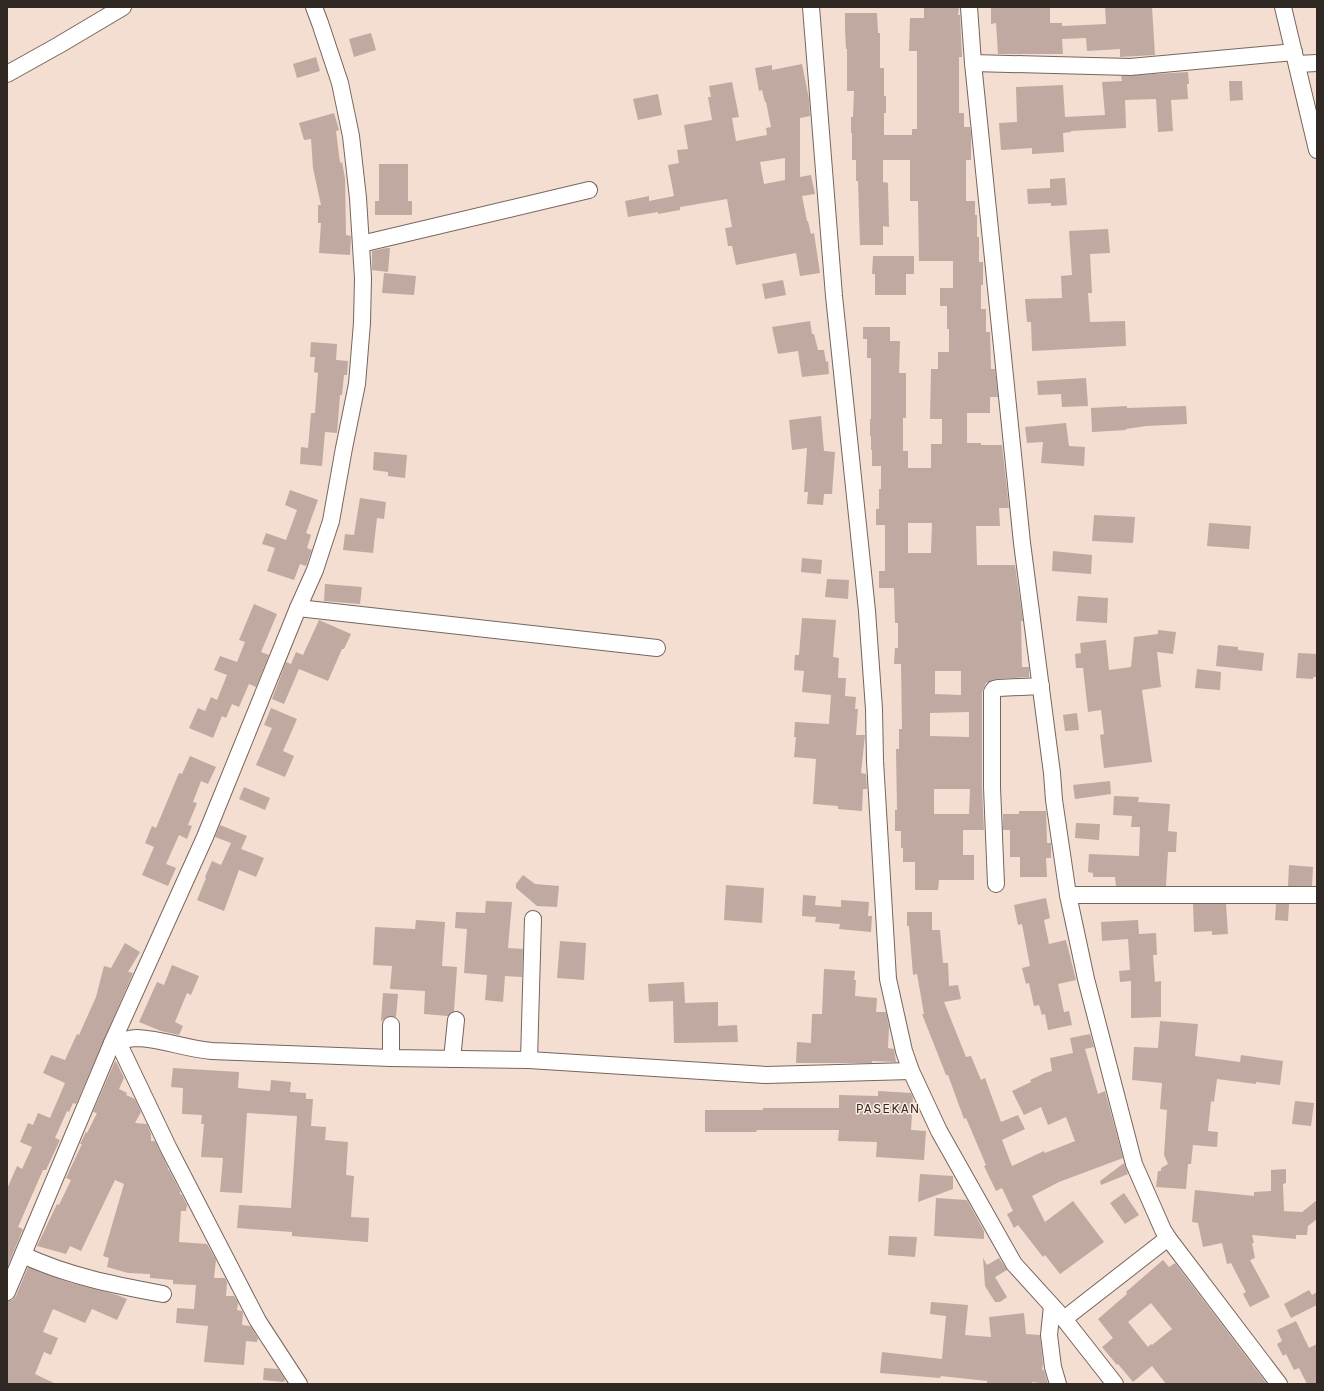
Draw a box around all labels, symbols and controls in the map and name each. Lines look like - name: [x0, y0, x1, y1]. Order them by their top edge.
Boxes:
- district label: PASEKAN: [856, 1100, 920, 1117]

